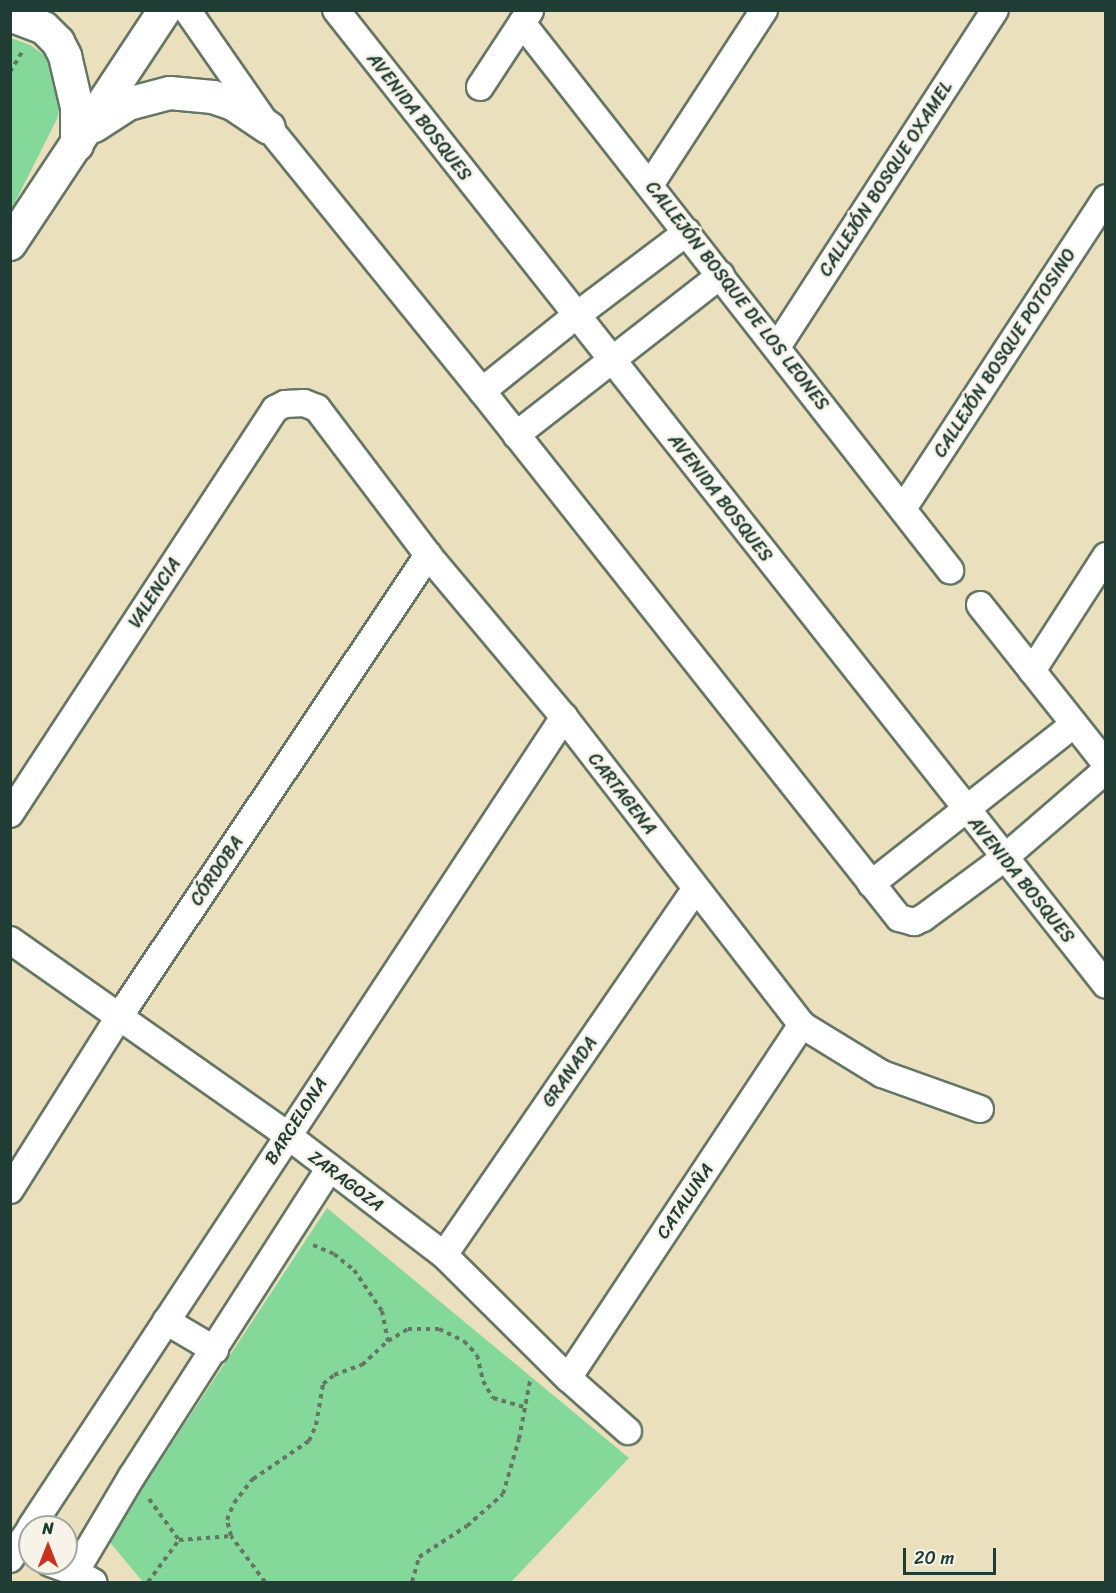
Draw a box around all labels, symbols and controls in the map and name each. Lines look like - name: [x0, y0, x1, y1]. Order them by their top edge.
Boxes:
- street label: AVENIDA BOSQUES: [362, 48, 476, 186]
- street label: CALLEJÓN BOSQUE OXAMEL: [815, 78, 957, 280]
- street label: CALLEJÓN BOSQUE DE LOS LEONES: [641, 178, 833, 414]
- street label: CALLEJÓN BOSQUE POTOSINO: [930, 245, 1080, 461]
- street label: AVENIDA BOSQUES: [663, 429, 777, 567]
- street label: VALENCIA: [124, 554, 186, 632]
- street label: CARTAGENA: [583, 749, 661, 839]
- street label: AVENIDA BOSQUES: [963, 812, 1079, 948]
- street label: CÓRDOBA: [186, 832, 248, 910]
- street label: GRANADA: [538, 1033, 602, 1111]
- street label: BARCELONA: [260, 1073, 332, 1169]
- street label: ZARAGOZA: [304, 1146, 388, 1216]
- street label: CATALUÑA: [652, 1159, 718, 1243]
- text: N: [42, 1514, 54, 1543]
- north arrow: [18, 1515, 78, 1575]
- scale bar: [906, 1536, 999, 1574]
- text: 20 m: [914, 1542, 954, 1574]

